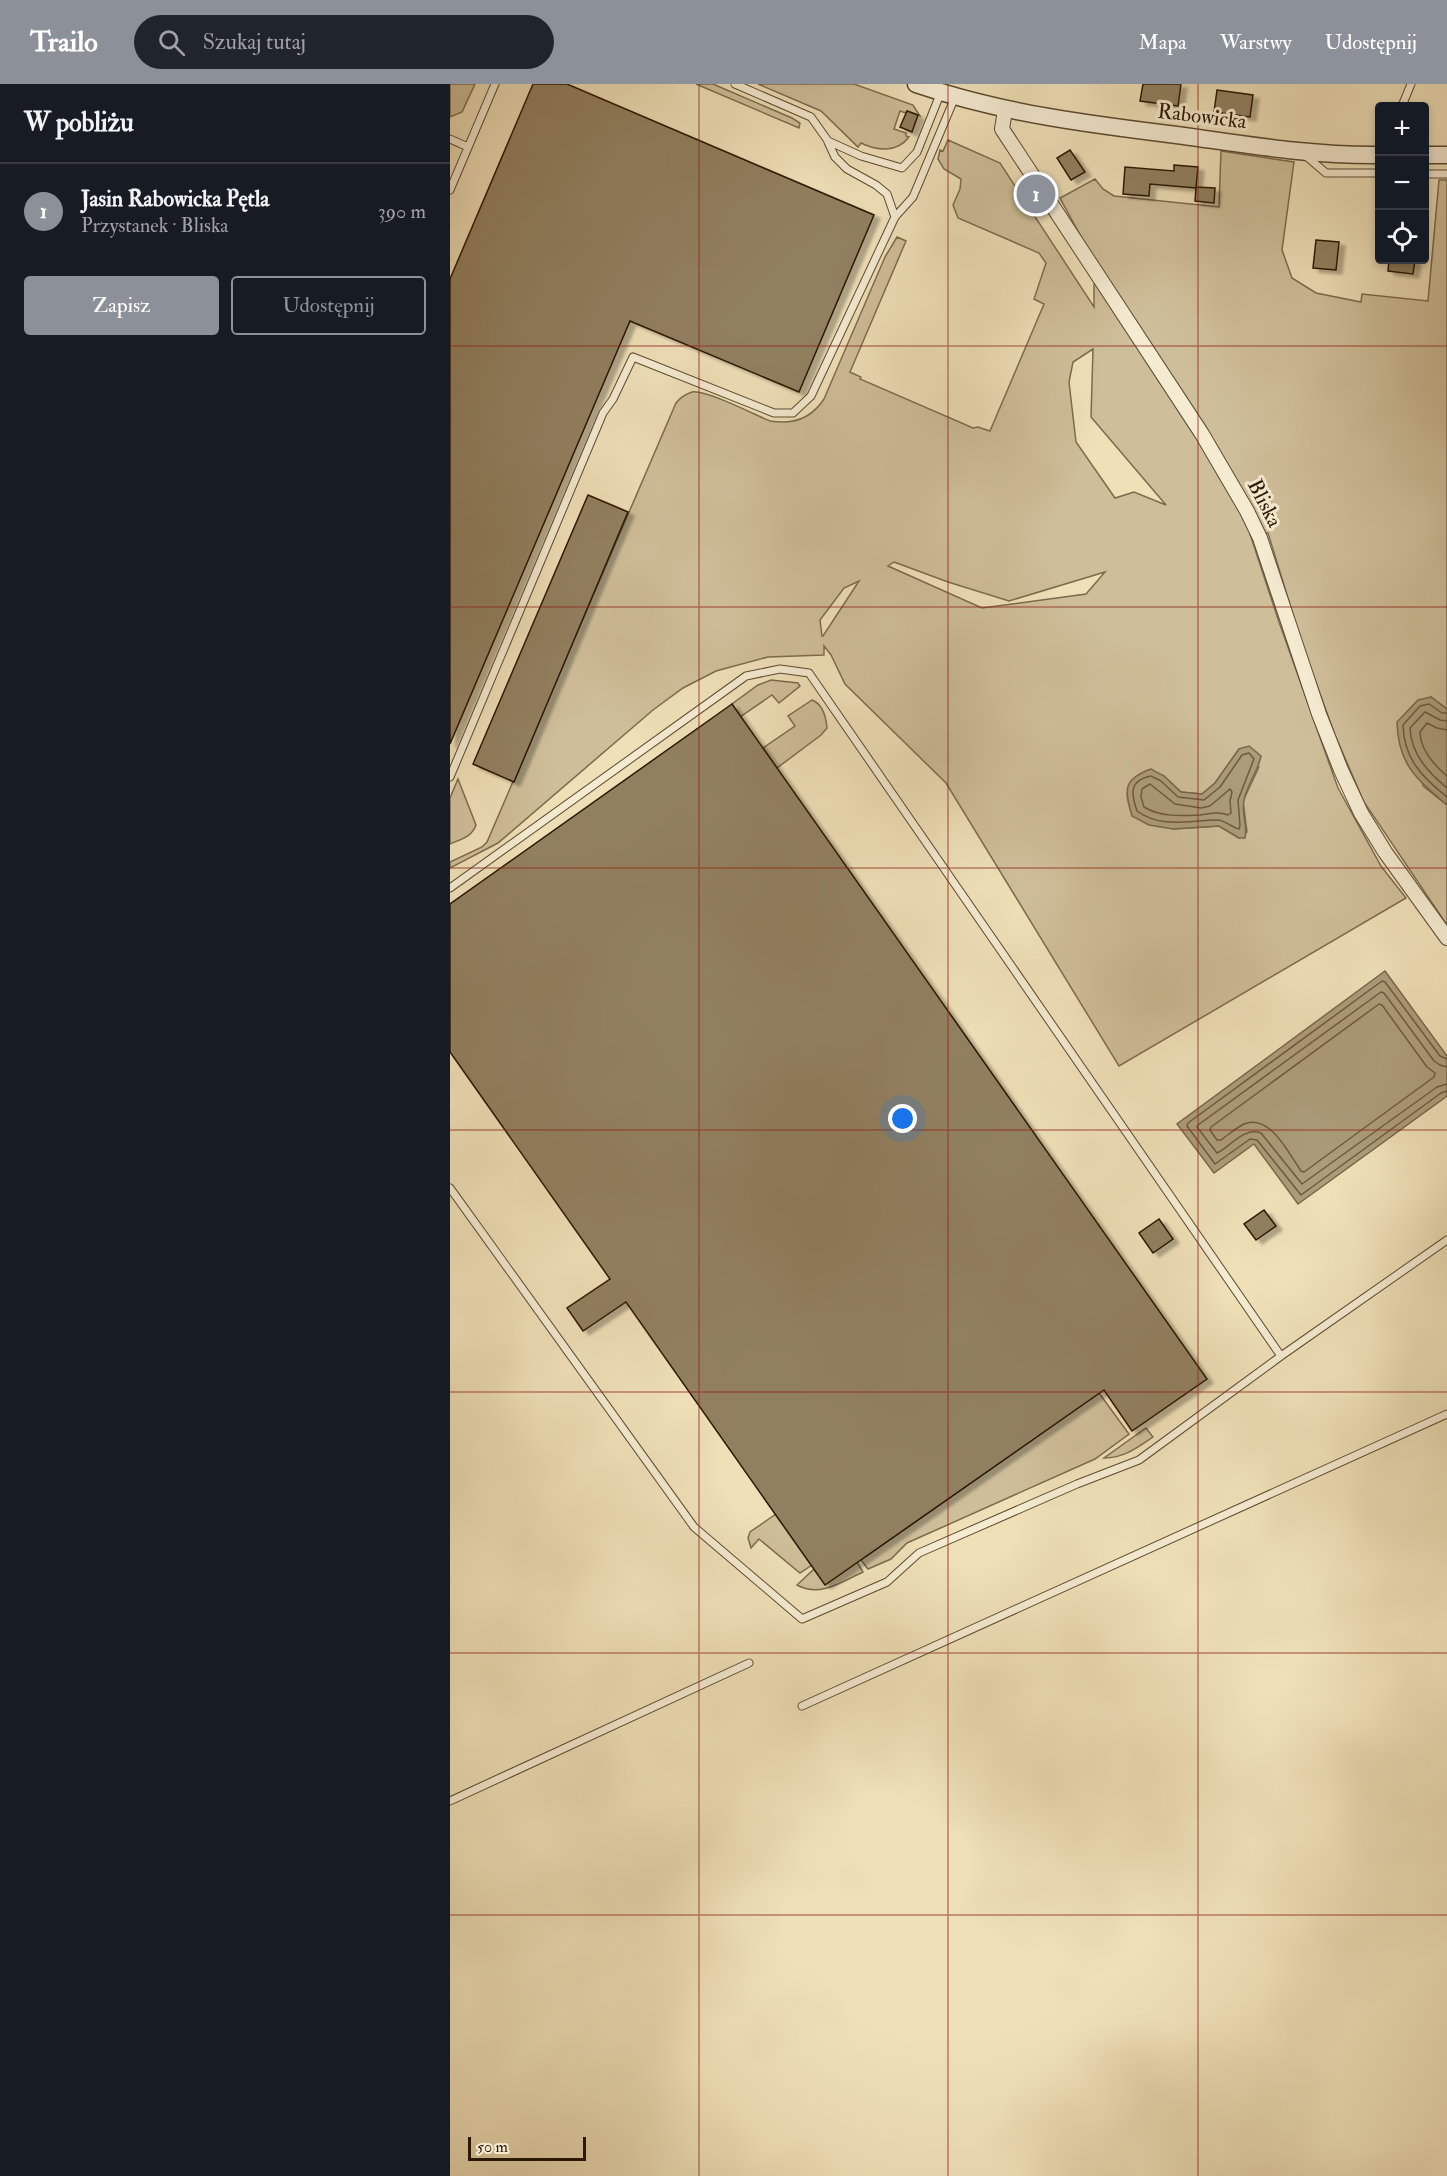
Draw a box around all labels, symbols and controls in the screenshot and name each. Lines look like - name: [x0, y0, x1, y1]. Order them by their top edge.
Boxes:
- search box: [134, 15, 554, 69]
- text: Trailo: [30, 25, 98, 60]
- icon: search: [155, 26, 188, 59]
- text: Szukaj tutaj: [203, 28, 306, 56]
- text: Mapa: [1139, 29, 1187, 56]
- text: Warstwy: [1220, 29, 1292, 56]
- text: Udostępnij: [1325, 29, 1417, 56]
- street label: Rabowicka: [1156, 98, 1248, 135]
- map controls: [1375, 102, 1429, 264]
- button: +: [1375, 102, 1429, 156]
- text: W pobliżu: [24, 107, 134, 139]
- button: −: [1375, 156, 1429, 210]
- pin: 1: [1016, 172, 1056, 216]
- text: Jasin Rabowicka Pętla: [81, 185, 269, 213]
- text: 1: [40, 199, 47, 224]
- text: 390 m: [378, 199, 426, 224]
- button: locate: [1375, 210, 1429, 264]
- text: Przystanek · Bliska: [81, 213, 229, 238]
- button: Zapisz: [24, 276, 219, 335]
- button: Udostępnij: [231, 276, 426, 335]
- street label: Bliska: [1241, 475, 1288, 532]
- your location: [888, 1104, 917, 1133]
- scale bar: [468, 2134, 586, 2162]
- text: 50 m: [477, 2137, 508, 2157]

